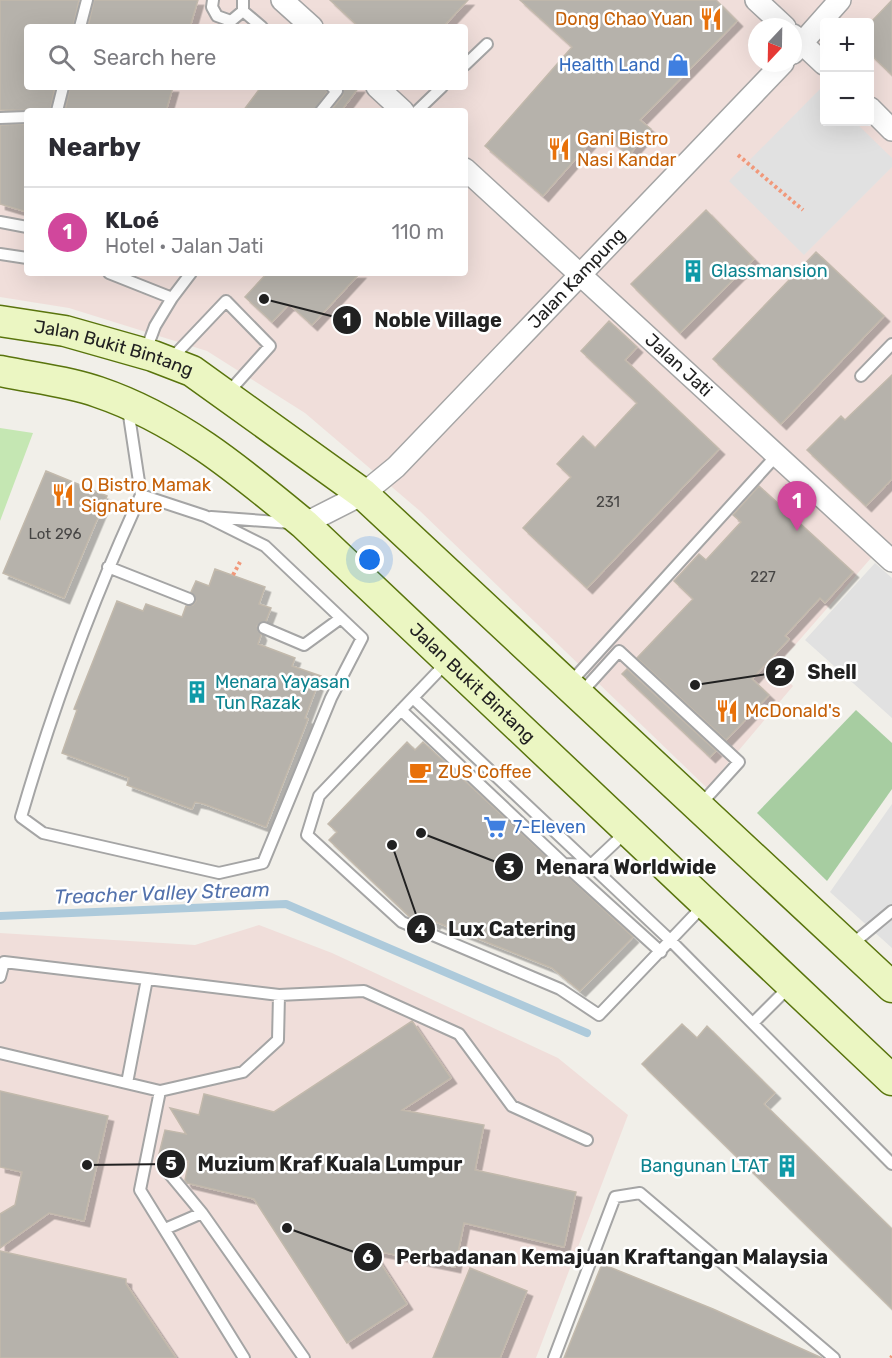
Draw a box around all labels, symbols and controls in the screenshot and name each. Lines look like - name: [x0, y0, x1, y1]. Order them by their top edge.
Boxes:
- restaurant icon: Dong Chao Yuan: [698, 6, 724, 32]
- place label: Dong Chao Yuan: [555, 8, 693, 30]
- north arrow: [748, 18, 802, 72]
- map controls: [820, 18, 874, 126]
- button: +: [820, 18, 874, 72]
- search box: [24, 24, 468, 90]
- icon: search: [45, 41, 78, 74]
- text: Search here: [93, 44, 216, 71]
- shop icon: Health Land: [665, 52, 691, 78]
- place label: Health Land: [559, 54, 660, 76]
- button: −: [820, 72, 874, 126]
- place label: Gani Bistro Nasi Kandar: [577, 128, 677, 171]
- text: Nearby: [48, 132, 141, 163]
- restaurant icon: Gani Bistro Nasi Kandar: [546, 136, 572, 162]
- text: KLoé: [105, 207, 159, 234]
- text: 1: [63, 220, 72, 244]
- text: 110 m: [392, 220, 444, 244]
- street label: Jalan Kampung: [523, 224, 630, 333]
- text: Hotel · Jalan Jati: [105, 234, 264, 258]
- building icon: Glassmansion: [680, 258, 706, 284]
- place label: Glassmansion: [711, 260, 828, 282]
- callout: Noble Village: [332, 301, 514, 339]
- text: Noble Village: [374, 308, 502, 332]
- text: 1: [343, 309, 351, 331]
- street label: Jalan Bukit Bintang: [33, 315, 196, 381]
- street label: Jalan Jati: [640, 329, 717, 401]
- place label: Q Bistro Mamak Signature: [81, 474, 212, 517]
- restaurant icon: Q Bistro Mamak Signature: [50, 482, 76, 508]
- pin: 1: [778, 482, 816, 531]
- house number: 231: [596, 493, 620, 511]
- house number: Lot 296: [29, 525, 81, 543]
- your location: [355, 545, 384, 574]
- house number: 227: [750, 568, 776, 586]
- street label: Jalan Bukit Bintang: [405, 618, 540, 748]
- callout: Shell: [765, 653, 868, 691]
- text: Shell: [807, 660, 857, 684]
- text: 2: [774, 661, 786, 683]
- place label: Menara Yayasan Tun Razak: [215, 671, 350, 714]
- building icon: Menara Yayasan Tun Razak: [184, 679, 210, 705]
- restaurant icon: McDonald's: [714, 698, 740, 724]
- place label: McDonald's: [745, 700, 841, 722]
- cafe icon: ZUS Coffee: [407, 759, 433, 785]
- place label: ZUS Coffee: [438, 761, 532, 783]
- supermarket icon: 7-Eleven: [482, 814, 508, 840]
- place label: 7-Eleven: [513, 816, 586, 838]
- callout: Menara Worldwide: [494, 848, 729, 886]
- text: Menara Worldwide: [536, 855, 717, 879]
- text: 3: [503, 857, 515, 879]
- water label: Treacher Valley Stream: [54, 877, 270, 909]
- callout: Lux Catering: [406, 910, 588, 948]
- text: Lux Catering: [448, 917, 576, 941]
- text: 4: [415, 919, 427, 941]
- callout: Muzium Kraf Kuala Lumpur: [156, 1145, 475, 1183]
- text: Muzium Kraf Kuala Lumpur: [198, 1152, 462, 1176]
- text: 5: [165, 1153, 177, 1175]
- building icon: Bangunan LTAT: [774, 1153, 800, 1179]
- place label: Bangunan LTAT: [640, 1155, 769, 1177]
- callout: Perbadanan Kemajuan Kraftangan Malaysia: [353, 1238, 840, 1276]
- text: Perbadanan Kemajuan Kraftangan Malaysia: [396, 1245, 828, 1269]
- text: 6: [362, 1246, 374, 1268]

